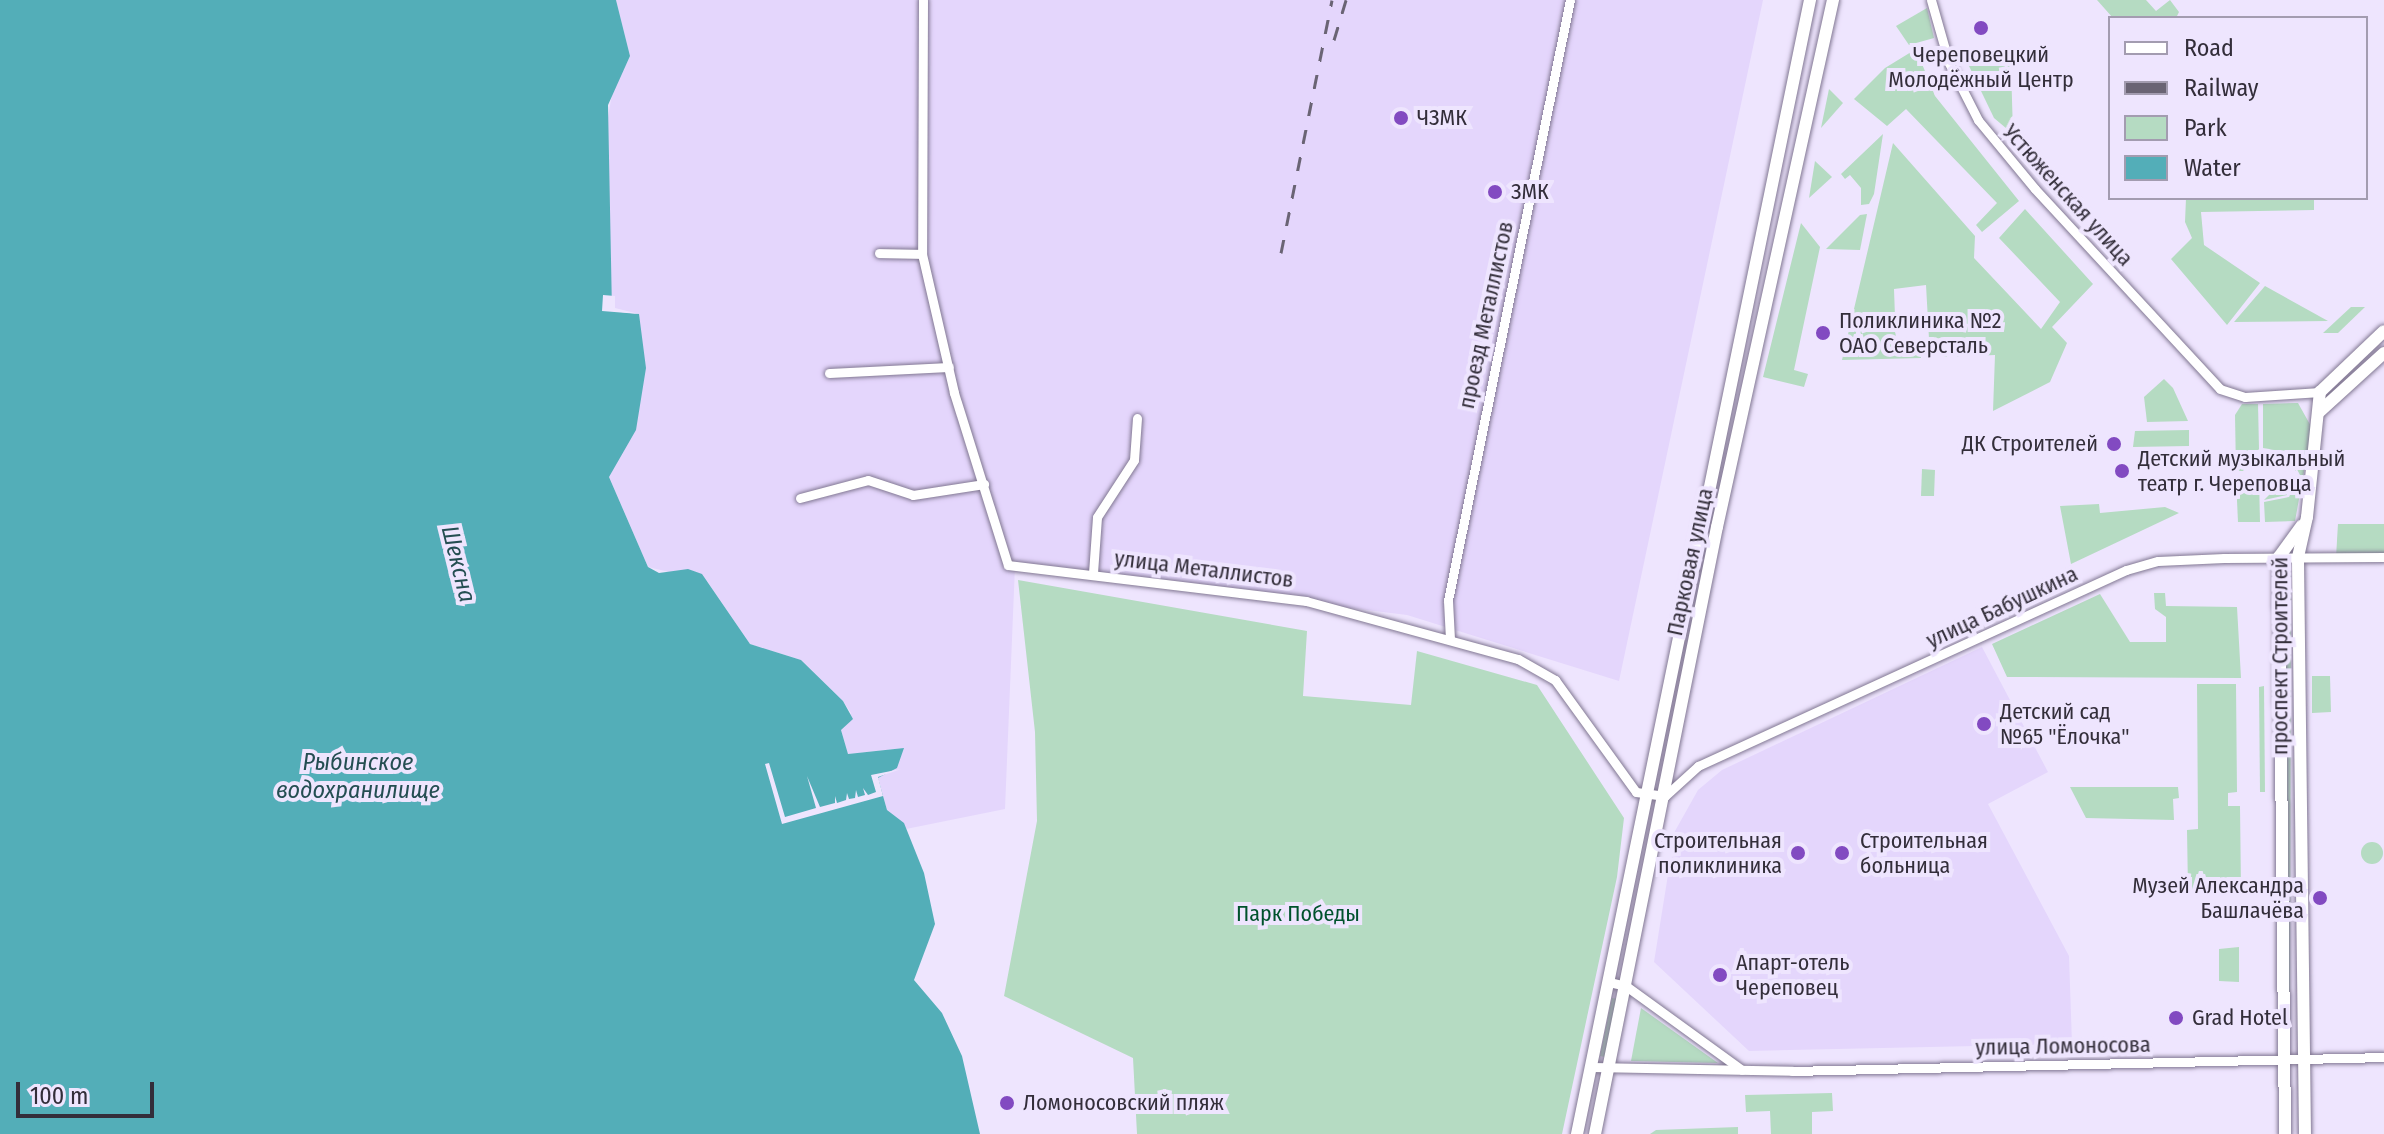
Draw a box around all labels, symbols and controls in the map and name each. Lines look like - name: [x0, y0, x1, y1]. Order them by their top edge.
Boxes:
- legend: [2108, 16, 2368, 200]
- marker: Череповецкий Молодёжный Центр: [1972, 19, 1990, 37]
- text: Road: [2184, 34, 2234, 62]
- place label: Череповецкий Молодёжный Центр: [1888, 41, 2074, 92]
- text: Railway: [2184, 74, 2259, 102]
- place label: ЧЗМК: [1417, 105, 1467, 131]
- marker: ЧЗМК: [1392, 109, 1410, 127]
- text: Park: [2184, 114, 2227, 142]
- street label: Устюженская улица: [1997, 119, 2139, 271]
- text: Water: [2184, 154, 2241, 182]
- place label: ЗМК: [1511, 179, 1549, 205]
- marker: ЗМК: [1486, 183, 1504, 201]
- street label: проезд Металлистов: [1453, 219, 1519, 411]
- place label: Поликлиника №2 ОАО Северсталь: [1839, 307, 2001, 358]
- marker: Поликлиника №2 ОАО Северсталь: [1814, 324, 1832, 342]
- place label: ДК Строителей: [1962, 431, 2098, 457]
- marker: ДК Строителей: [2105, 435, 2123, 453]
- place label: Детский музыкальный театр г. Череповца: [2138, 445, 2345, 496]
- marker: Детский музыкальный театр г. Череповца: [2113, 462, 2131, 480]
- street label: Парковая улица: [1661, 486, 1719, 638]
- water label: Шексна: [435, 523, 481, 605]
- street label: улица Металлистов: [1113, 545, 1295, 593]
- street label: проспект Строителей: [2267, 557, 2293, 755]
- street label: улица Бабушкина: [1922, 560, 2082, 654]
- place label: Детский сад №65 "Ёлочка": [2000, 698, 2129, 750]
- marker: Детский сад №65 "Ёлочка": [1975, 715, 1993, 733]
- water label: Рыбинское водохранилище: [276, 749, 440, 805]
- place label: Строительная поликлиника: [1654, 827, 1782, 878]
- place label: Строительная больница: [1860, 827, 1988, 878]
- marker: Строительная больница: [1831, 842, 1853, 864]
- marker: Строительная поликлиника: [1789, 844, 1807, 862]
- place label: Музей Александра Башлачёва: [2132, 872, 2304, 924]
- marker: Музей Александра Башлачёва: [2311, 889, 2329, 907]
- park label: Парк Победы: [1236, 901, 1360, 927]
- place label: Апарт-отель Череповец: [1736, 949, 1849, 1000]
- marker: Апарт-отель Череповец: [1711, 966, 1729, 984]
- place label: Grad Hotel: [2192, 1005, 2288, 1031]
- marker: Grad Hotel: [2167, 1009, 2185, 1027]
- street label: улица Ломоносова: [1975, 1031, 2151, 1061]
- scale bar: [20, 1066, 158, 1116]
- text: 100 m: [30, 1082, 88, 1110]
- place label: Ломоносовский пляж: [1023, 1090, 1224, 1116]
- marker: Ломоносовский пляж: [998, 1094, 1016, 1112]

